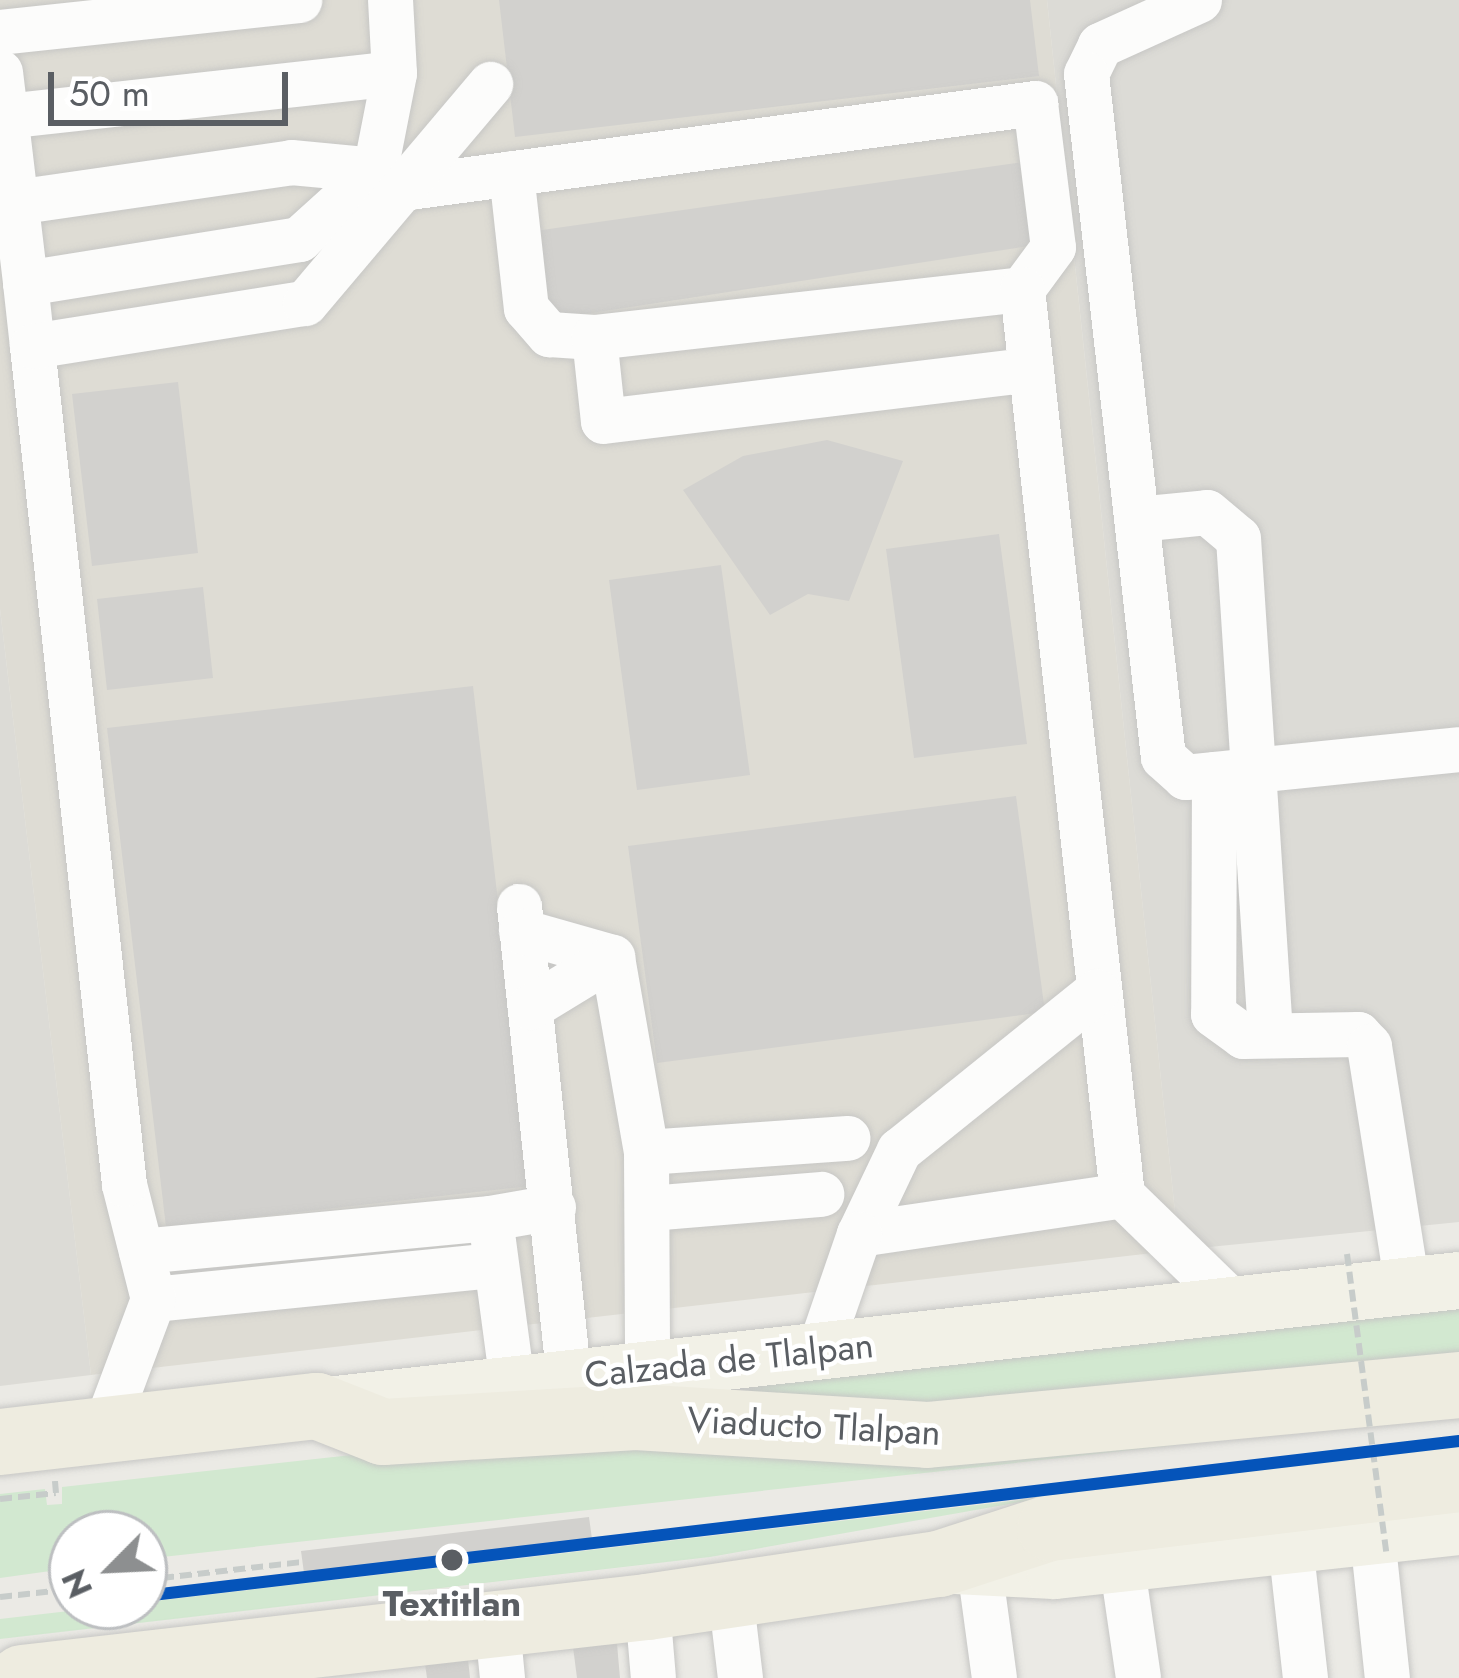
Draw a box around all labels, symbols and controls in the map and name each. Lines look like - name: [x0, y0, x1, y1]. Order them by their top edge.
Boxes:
- scale bar: [54, 48, 294, 122]
- text: 50 m: [69, 67, 150, 119]
- street label: Calzada de Tlalpan: [583, 1323, 875, 1397]
- street label: Viaducto Tlalpan: [686, 1398, 942, 1454]
- north arrow: [48, 1510, 168, 1630]
- marker: Textitlan: [436, 1544, 468, 1576]
- text: N: [51, 1562, 104, 1605]
- place label: Textitlan: [383, 1582, 521, 1626]

